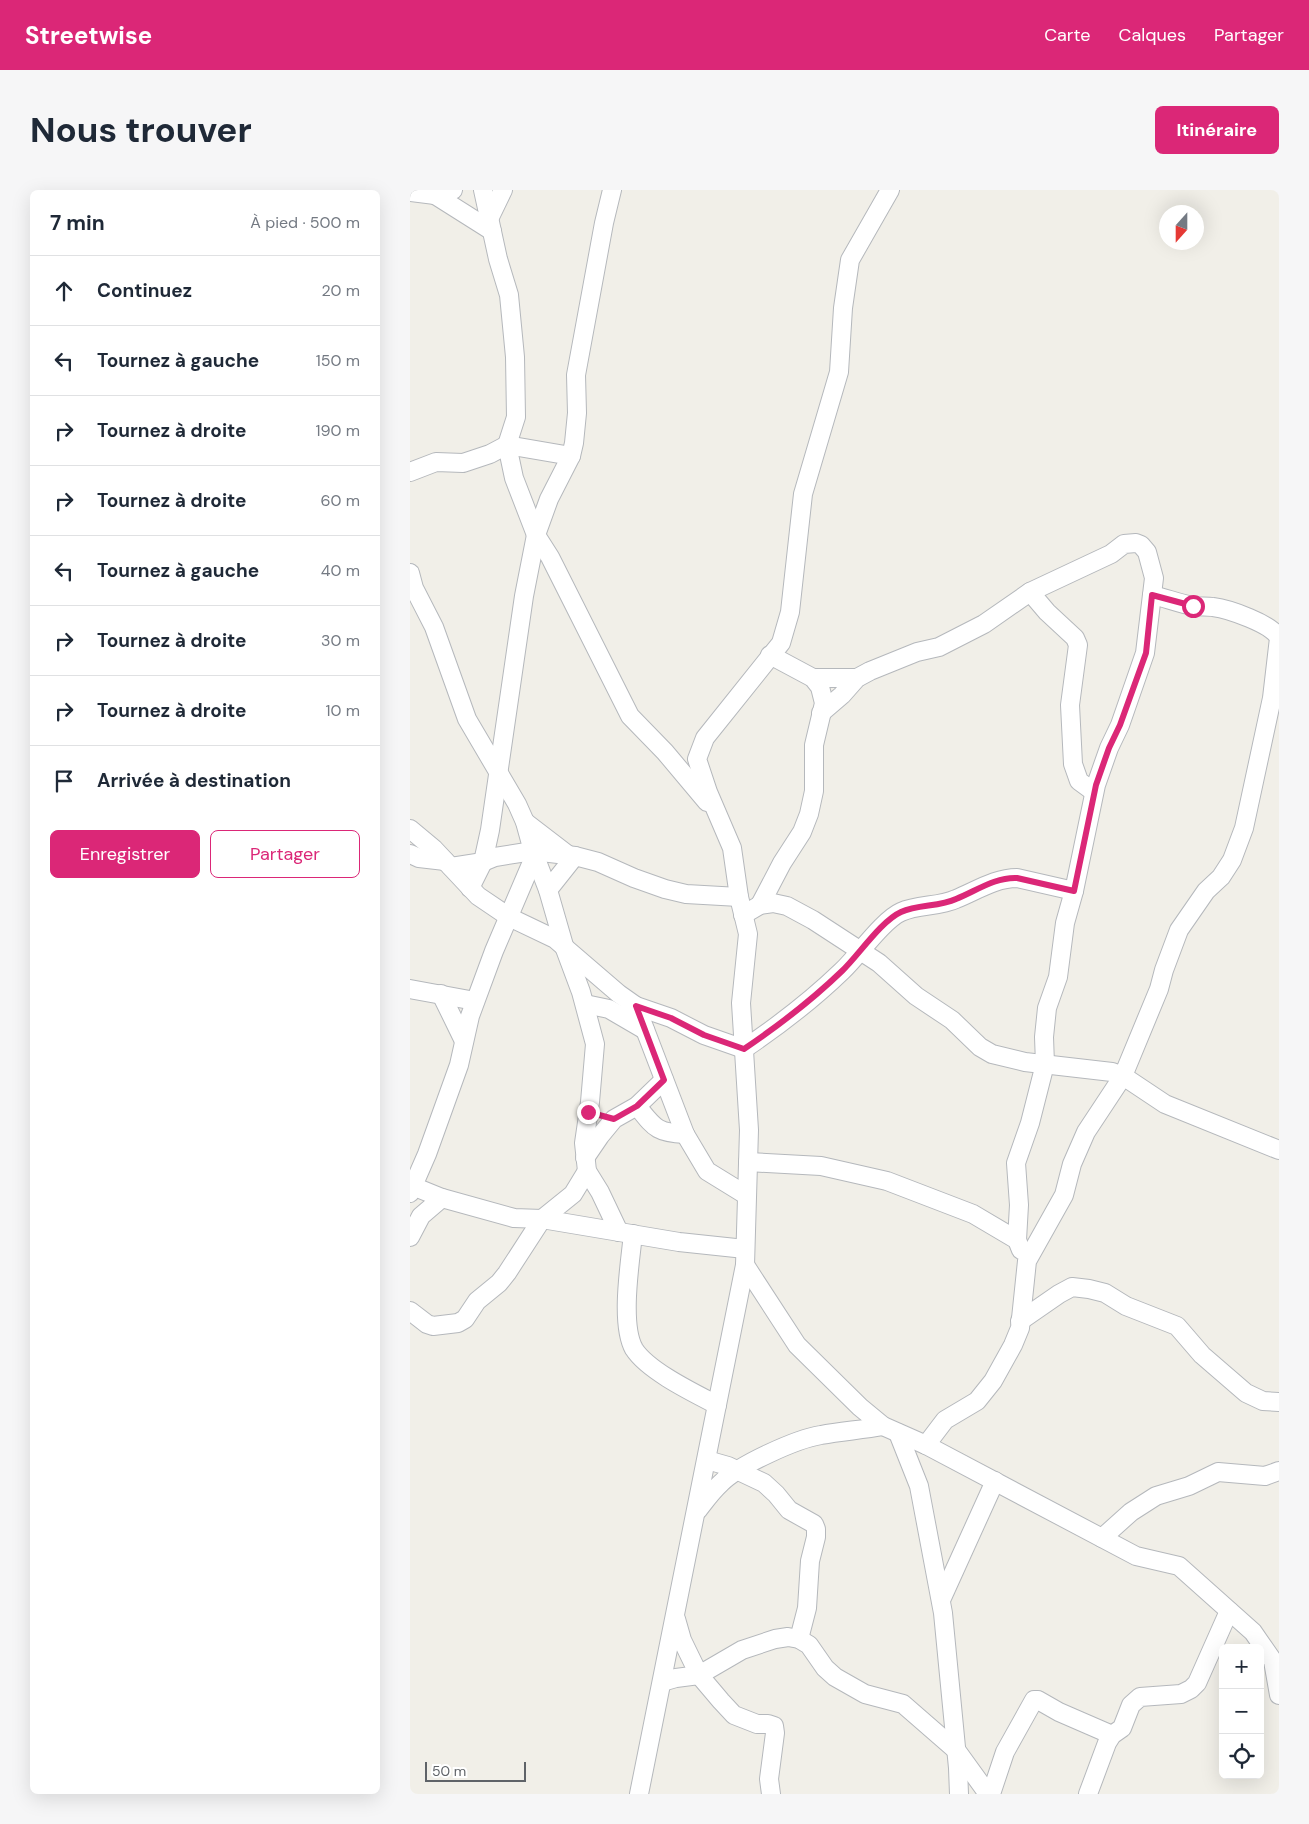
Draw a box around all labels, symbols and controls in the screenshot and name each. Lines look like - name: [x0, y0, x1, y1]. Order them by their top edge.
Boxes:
- text: Streetwise: [25, 20, 152, 51]
- text: Carte: [1044, 23, 1091, 47]
- text: Calques: [1119, 23, 1186, 47]
- text: Partager: [1214, 23, 1284, 47]
- button: Itinéraire: [1155, 106, 1279, 154]
- text: Nous trouver: [30, 107, 252, 153]
- north arrow: [1159, 205, 1204, 250]
- text: 7 min: [50, 209, 105, 237]
- text: À pied · 500 m: [250, 212, 360, 233]
- icon: ahead: [50, 277, 78, 305]
- text: Continuez: [97, 278, 192, 303]
- text: 20 m: [321, 280, 360, 301]
- icon: left: [50, 347, 78, 375]
- text: Tournez à gauche: [97, 348, 259, 373]
- text: 150 m: [316, 350, 360, 371]
- icon: right: [50, 417, 78, 445]
- text: Tournez à droite: [97, 418, 247, 443]
- text: 190 m: [316, 420, 360, 441]
- icon: right: [50, 487, 78, 515]
- text: Tournez à droite: [97, 488, 247, 513]
- text: 60 m: [320, 490, 360, 511]
- icon: left: [50, 557, 78, 585]
- text: Tournez à gauche: [97, 558, 259, 583]
- text: 40 m: [321, 560, 360, 581]
- route start: [1182, 595, 1205, 618]
- icon: right: [50, 627, 78, 655]
- text: Tournez à droite: [97, 628, 247, 653]
- text: 30 m: [321, 630, 360, 651]
- icon: right: [50, 697, 78, 725]
- text: Tournez à droite: [97, 698, 247, 723]
- text: 10 m: [326, 700, 360, 721]
- icon: arrive: [50, 767, 78, 795]
- text: Arrivée à destination: [97, 768, 291, 793]
- button: Enregistrer: [50, 830, 200, 878]
- button: Partager: [210, 830, 360, 878]
- route end: [577, 1101, 600, 1124]
- map controls: [1219, 1644, 1264, 1779]
- button: +: [1219, 1644, 1264, 1689]
- button: −: [1219, 1689, 1264, 1734]
- button: locate: [1219, 1734, 1264, 1779]
- scale bar: [425, 1759, 526, 1782]
- text: 50 m: [432, 1762, 466, 1780]

